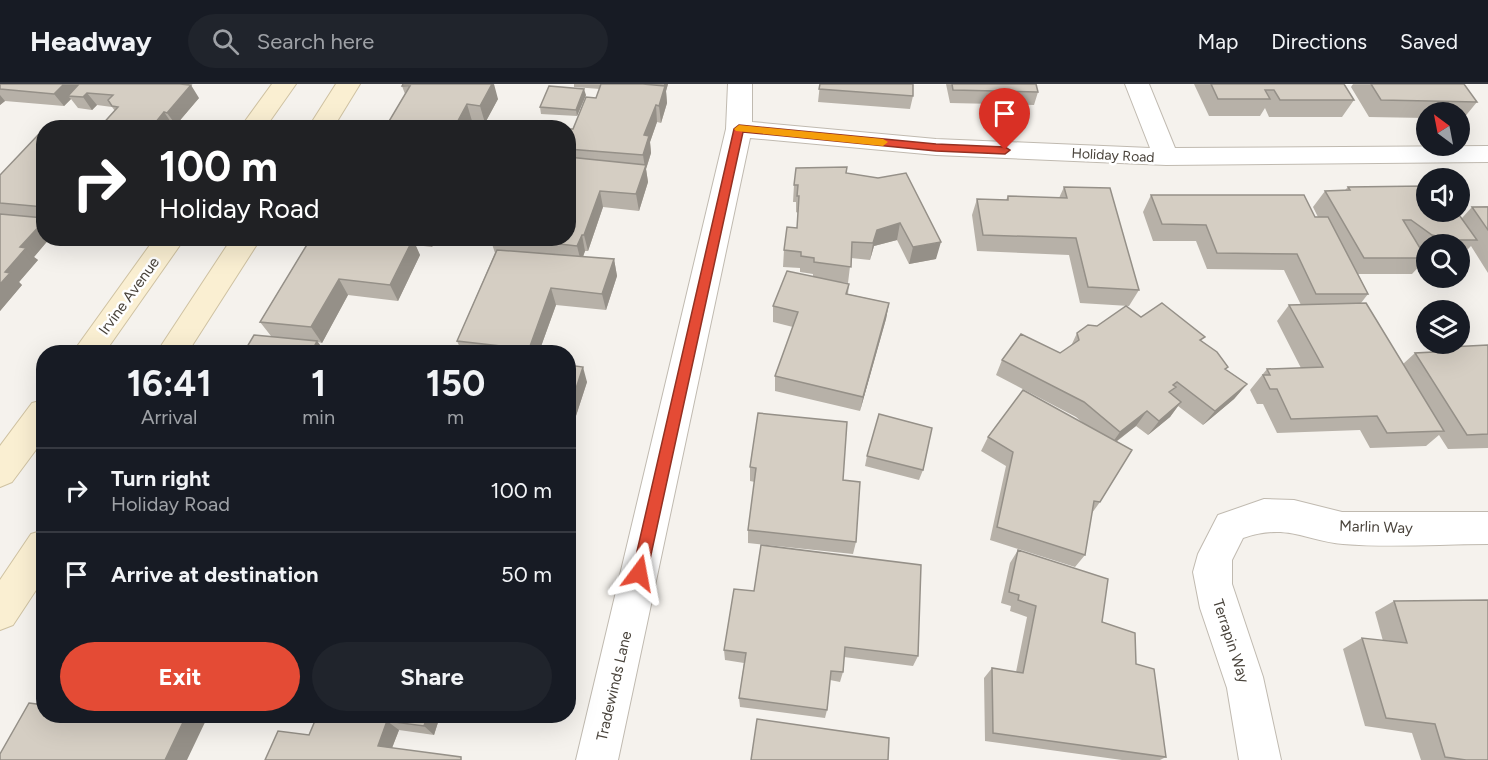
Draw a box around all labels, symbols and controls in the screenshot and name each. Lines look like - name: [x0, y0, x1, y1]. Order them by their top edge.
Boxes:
- search box: [188, 14, 608, 68]
- text: Headway: [30, 24, 152, 58]
- icon: search: [209, 25, 242, 58]
- text: Search here: [257, 28, 374, 55]
- text: Map: [1197, 29, 1238, 54]
- text: Directions: [1271, 29, 1367, 54]
- text: Saved: [1400, 29, 1458, 54]
- pin: [979, 88, 1030, 150]
- icon: arrive: [988, 97, 1021, 130]
- north arrow: [1416, 102, 1470, 156]
- map controls: [1416, 102, 1470, 354]
- text: 100 m: [159, 141, 278, 192]
- icon: right: [60, 144, 138, 222]
- street label: Holiday Road: [1071, 145, 1155, 166]
- button: sound: [1416, 168, 1470, 222]
- text: Holiday Road: [159, 192, 320, 225]
- button: search: [1416, 234, 1470, 288]
- street label: Irvine Avenue: [95, 254, 163, 338]
- button: layers: [1416, 300, 1470, 354]
- text: 16:41: [127, 362, 212, 405]
- text: 1: [311, 362, 326, 405]
- text: 150: [426, 362, 485, 405]
- text: Arrival: [141, 405, 197, 429]
- text: min: [302, 405, 335, 429]
- text: m: [447, 405, 464, 429]
- text: Turn right: [111, 465, 210, 492]
- icon: right: [60, 474, 93, 507]
- text: 100 m: [491, 477, 552, 504]
- text: Holiday Road: [111, 492, 230, 516]
- street label: Marlin Way: [1339, 517, 1413, 537]
- position arrow: [607, 541, 671, 605]
- icon: arrive: [60, 558, 93, 591]
- text: Arrive at destination: [111, 561, 319, 588]
- text: 50 m: [501, 561, 552, 588]
- street label: Terrapin Way: [1209, 597, 1253, 685]
- street label: Tradewinds Lane: [593, 629, 635, 743]
- button: Exit: [60, 642, 300, 711]
- button: Share: [312, 642, 552, 711]

